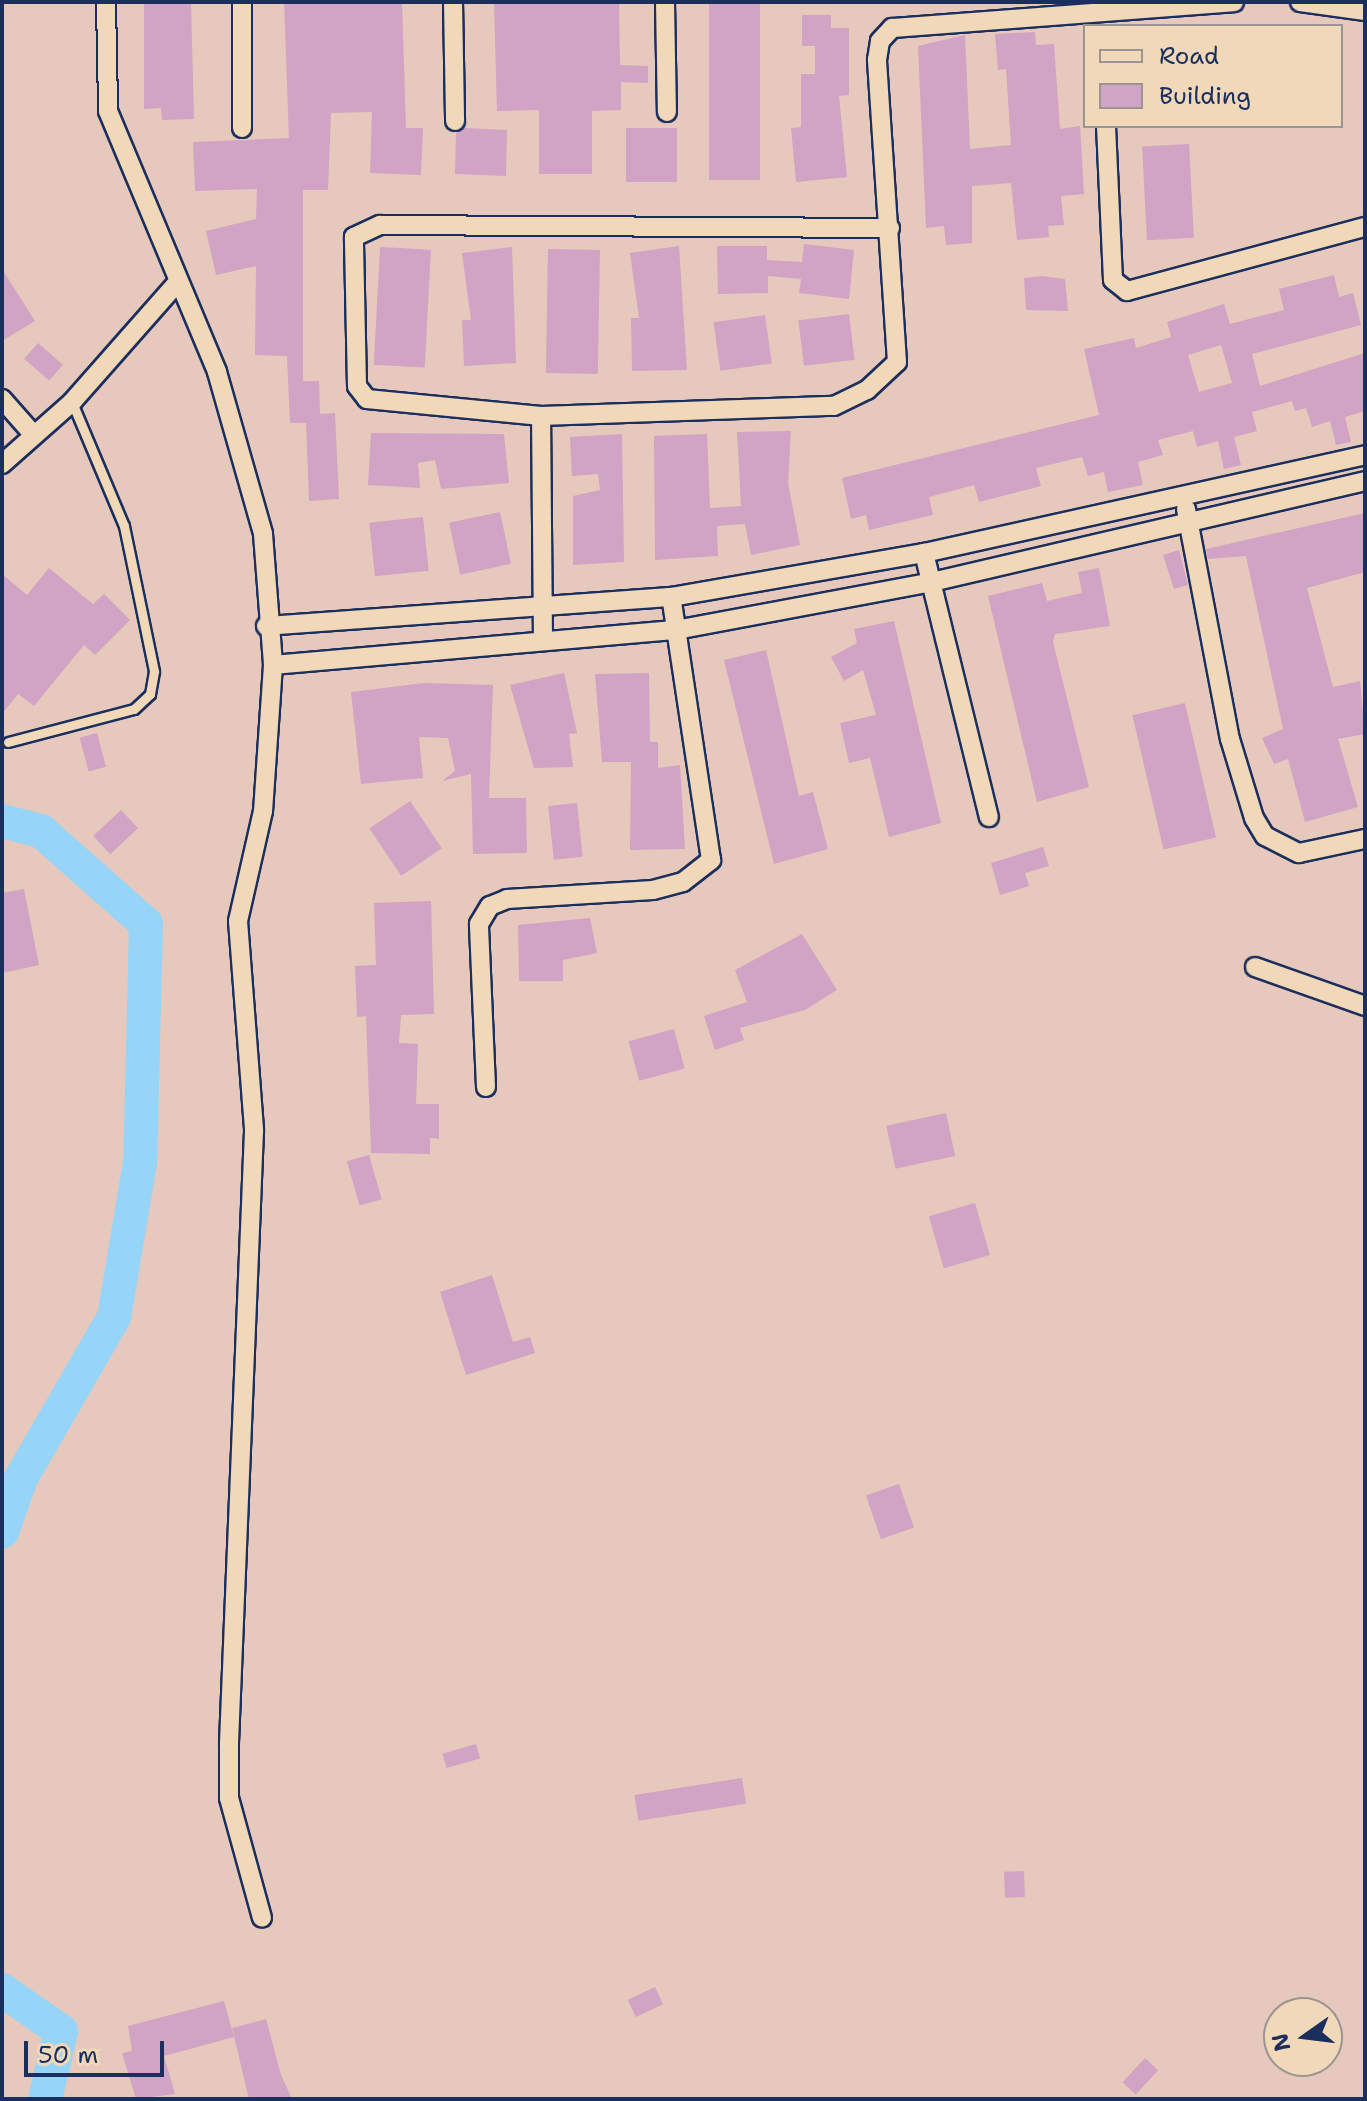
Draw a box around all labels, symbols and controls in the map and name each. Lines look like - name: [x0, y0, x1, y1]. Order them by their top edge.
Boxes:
- legend: [1083, 24, 1343, 128]
- text: Road: [1159, 40, 1219, 72]
- text: Building: [1159, 80, 1251, 112]
- north arrow: [1263, 1997, 1343, 2077]
- scale bar: [28, 2025, 168, 2075]
- text: N: [1265, 2030, 1297, 2054]
- text: 50 m: [38, 2039, 98, 2071]

